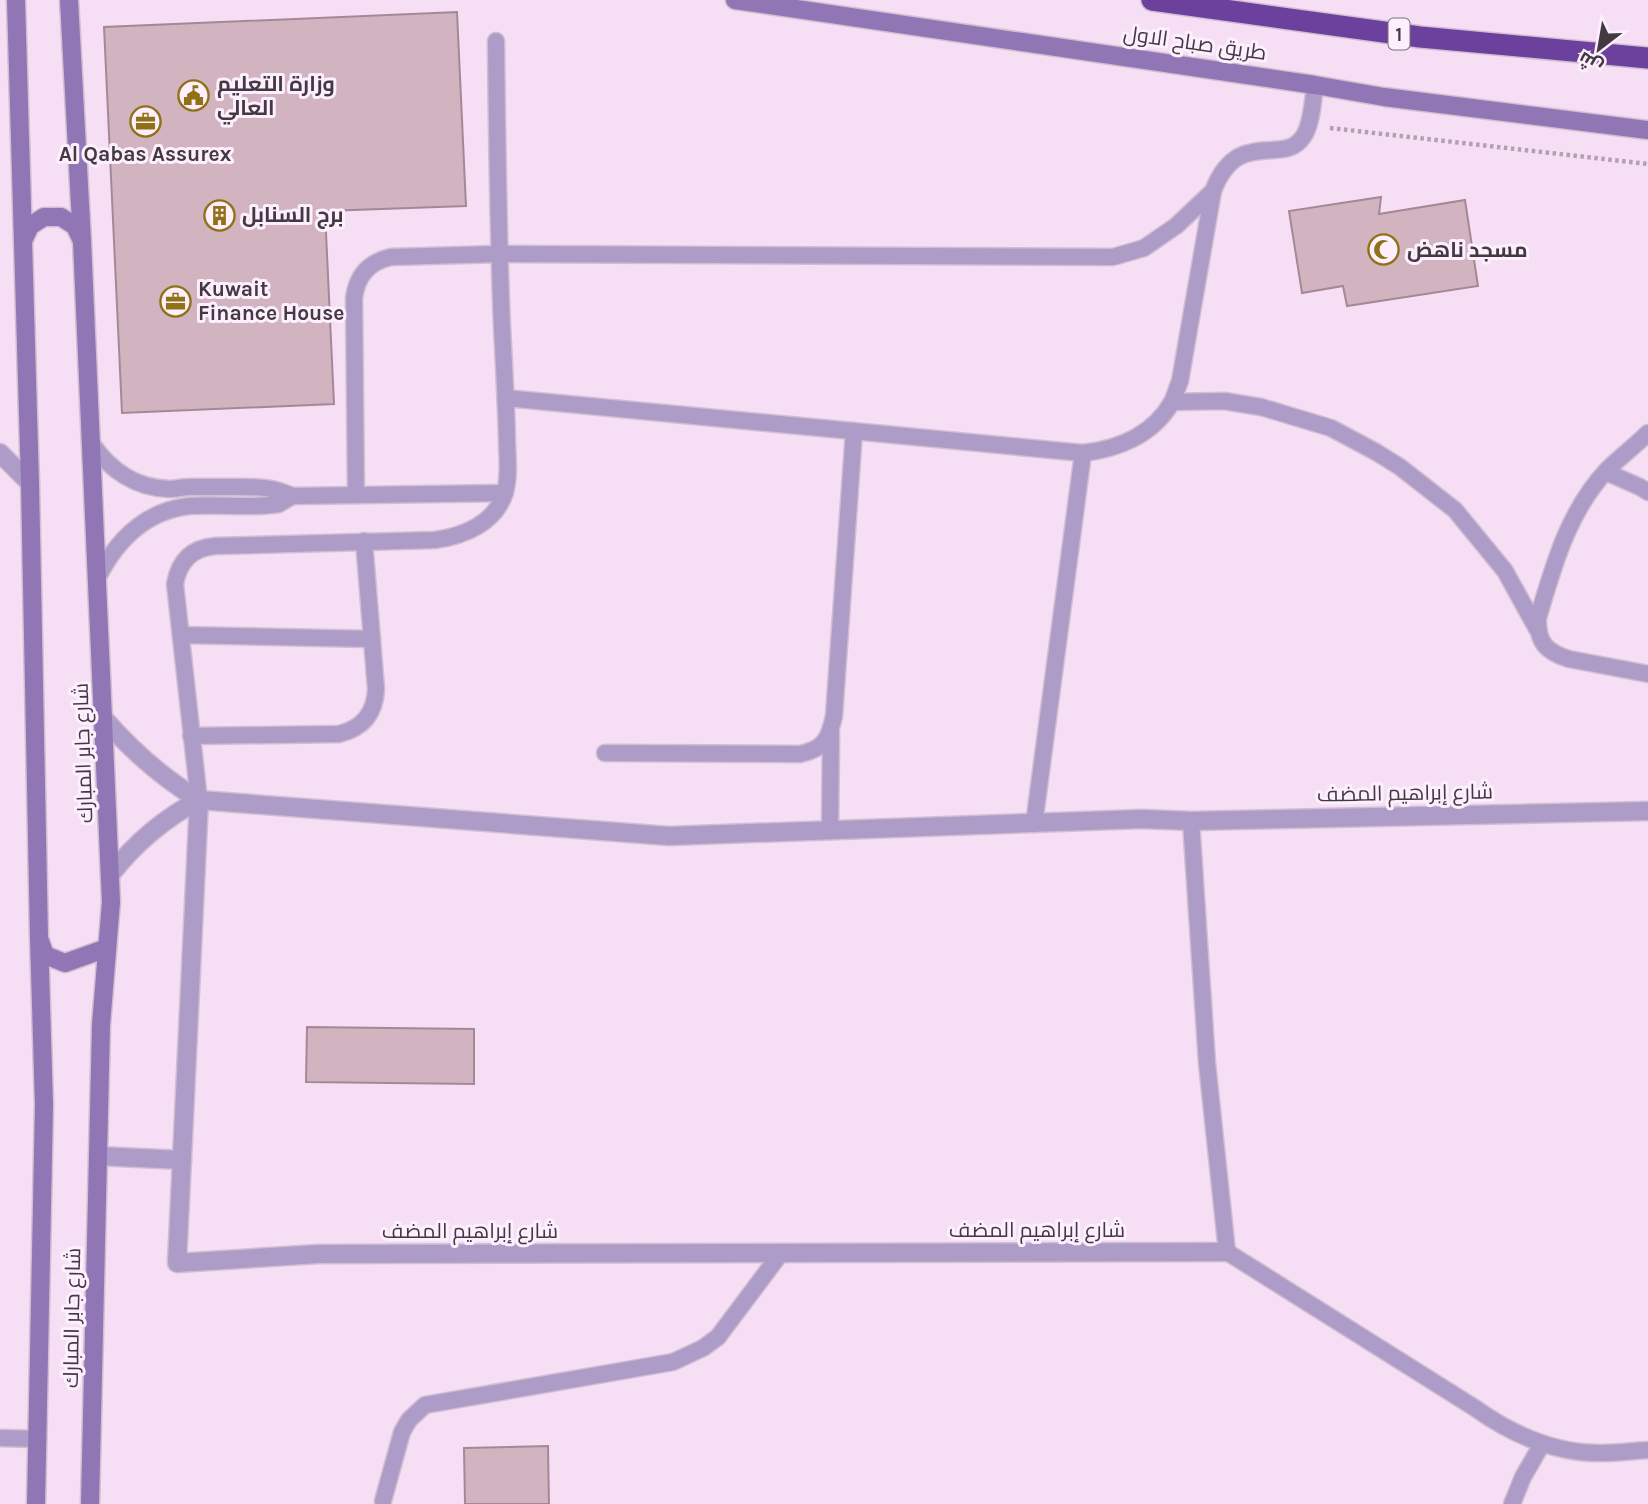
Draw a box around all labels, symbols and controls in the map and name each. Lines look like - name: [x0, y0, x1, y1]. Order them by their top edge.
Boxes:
- north arrow: [1564, 14, 1634, 84]
- road number: 1: [1388, 18, 1410, 50]
- street label: طريق صباح الاول: [1122, 21, 1268, 67]
- text: ش: [1575, 47, 1607, 78]
- place label: وزارة التعليم العالي: [217, 72, 335, 125]
- public building icon: وزارة التعليم العالي: [177, 79, 211, 113]
- office icon: Al Qabas Assurex: [128, 105, 162, 139]
- place label: Al Qabas Assurex: [59, 142, 232, 166]
- building icon: برج السنابل: [202, 198, 236, 232]
- place label: برج السنابل: [242, 203, 344, 229]
- mosque icon: مسجد ناهض: [1367, 233, 1401, 267]
- place label: مسجد ناهض: [1407, 238, 1528, 262]
- place label: Kuwait Finance House: [198, 277, 344, 325]
- office icon: Kuwait Finance House: [158, 284, 192, 318]
- street label: شارع جابر المبارك: [69, 682, 99, 824]
- street label: شارع إبراهيم المضف: [1317, 779, 1493, 809]
- street label: شارع إبراهيم المضف: [949, 1218, 1125, 1244]
- street label: شارع إبراهيم المضف: [382, 1219, 558, 1245]
- street label: شارع جابر المبارك: [59, 1248, 87, 1388]

